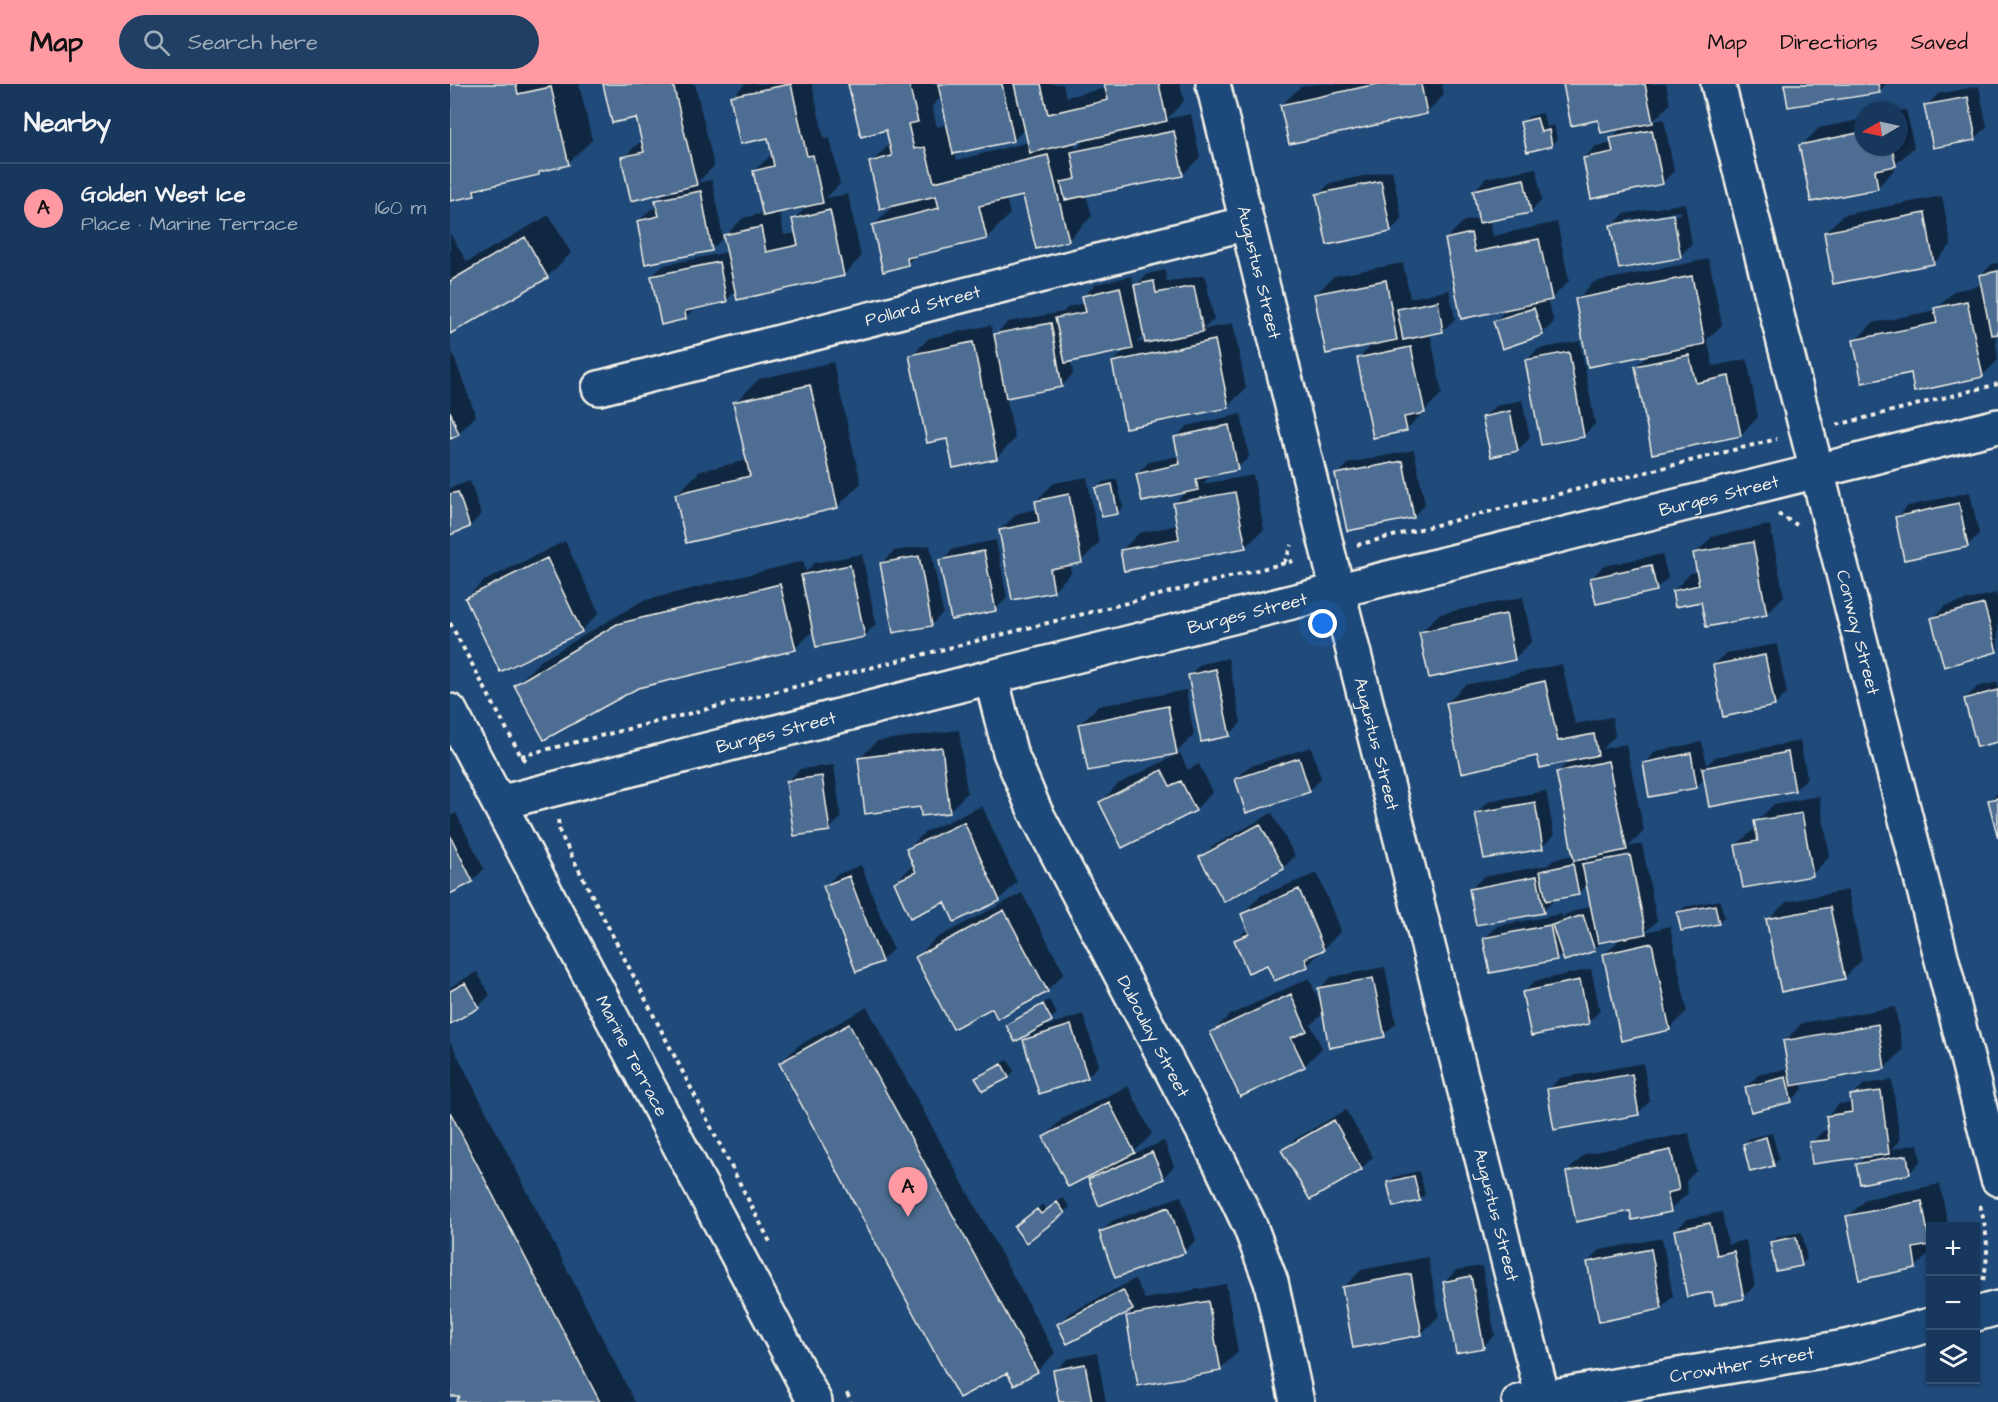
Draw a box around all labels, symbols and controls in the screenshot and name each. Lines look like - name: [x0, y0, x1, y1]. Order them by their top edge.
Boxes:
- search box: [119, 15, 539, 69]
- text: Map: [30, 23, 83, 62]
- icon: search: [140, 26, 173, 59]
- text: Search here: [188, 27, 318, 58]
- text: Map: [1707, 28, 1747, 57]
- text: Directions: [1780, 28, 1878, 57]
- text: Saved: [1911, 28, 1968, 57]
- north arrow: [1854, 102, 1908, 156]
- text: Nearby: [24, 105, 111, 141]
- text: Golden West Ice: [81, 179, 246, 210]
- text: A: [37, 194, 50, 222]
- text: 160 m: [375, 194, 426, 222]
- street label: Augustus Street: [1231, 203, 1288, 342]
- text: Place · Marine Terrace: [81, 210, 298, 238]
- street label: Pollard Street: [862, 279, 984, 332]
- street label: Burges Street: [1656, 468, 1782, 523]
- street label: Conway Street: [1830, 567, 1886, 698]
- street label: Burges Street: [1185, 586, 1311, 640]
- your location: [1308, 609, 1337, 638]
- street label: Augustus Street: [1348, 675, 1406, 814]
- street label: Burges Street: [714, 705, 839, 759]
- street label: Duboulay Street: [1111, 971, 1196, 1102]
- street label: Marine Terrace: [590, 991, 675, 1121]
- street label: Augustus Street: [1468, 1146, 1526, 1285]
- pin: A: [888, 1168, 928, 1217]
- map controls: [1926, 1222, 1980, 1384]
- button: +: [1926, 1222, 1980, 1276]
- button: −: [1926, 1276, 1980, 1330]
- button: layers: [1926, 1330, 1980, 1384]
- street label: Crowther Street: [1668, 1340, 1817, 1389]

